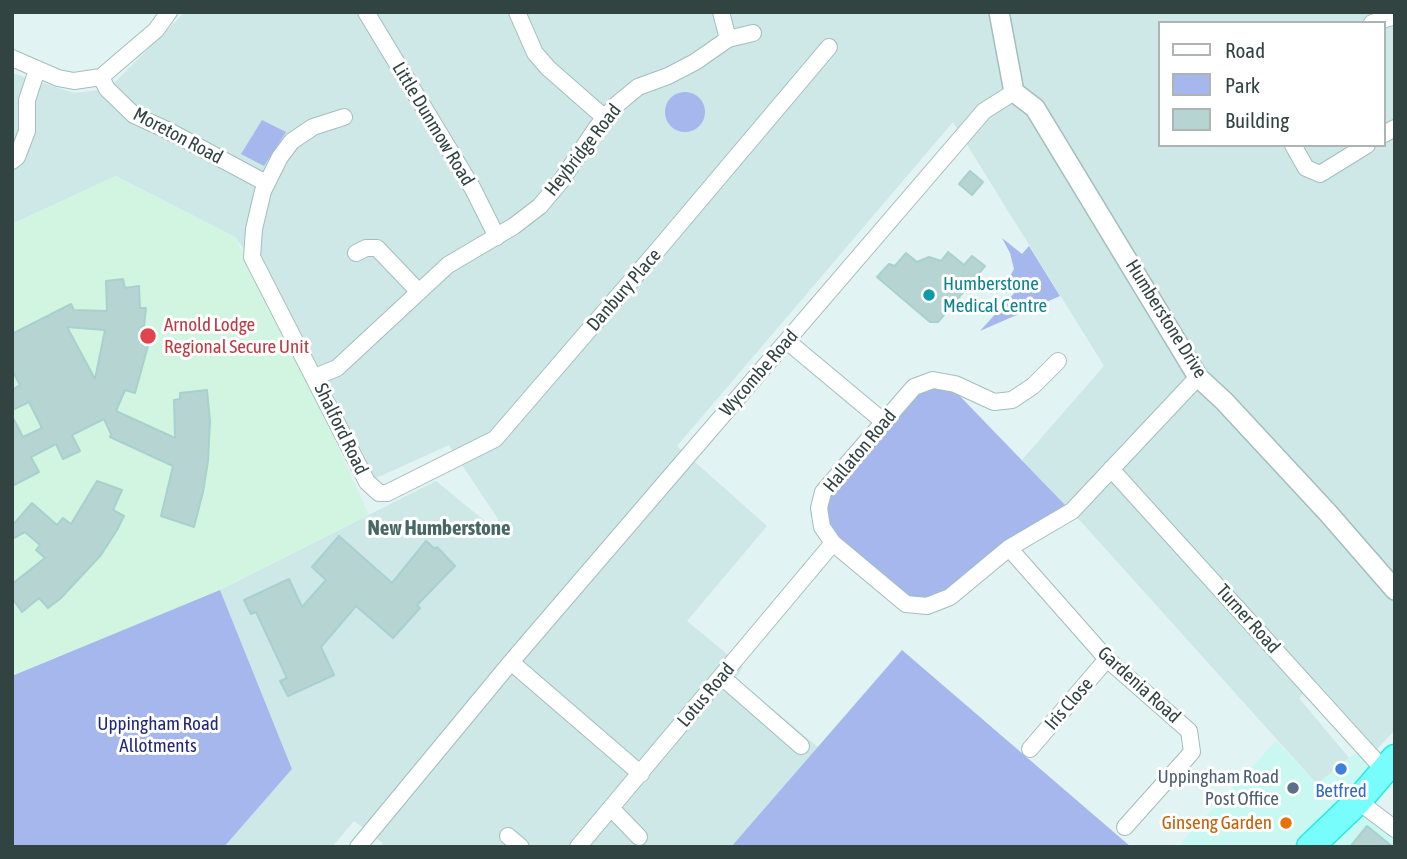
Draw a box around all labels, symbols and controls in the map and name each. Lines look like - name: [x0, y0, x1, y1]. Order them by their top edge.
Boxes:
- legend: [1158, 21, 1386, 147]
- text: Road: [1225, 38, 1265, 62]
- street label: Little Dunmow Road: [387, 58, 479, 190]
- text: Park: [1225, 73, 1260, 97]
- street label: Heybridge Road: [540, 99, 626, 201]
- street label: Moreton Road: [129, 103, 227, 169]
- text: Building: [1225, 108, 1289, 132]
- street label: Danbury Place: [582, 244, 666, 336]
- street label: Humberstone Drive: [1120, 256, 1212, 382]
- place label: Humberstone Medical Centre: [943, 273, 1047, 317]
- marker: Humberstone Medical Centre: [921, 287, 937, 303]
- place label: Arnold Lodge Regional Secure Unit: [164, 314, 309, 358]
- street label: Wycombe Road: [715, 325, 803, 421]
- marker: Arnold Lodge Regional Secure Unit: [138, 326, 158, 346]
- street label: Shalford Road: [309, 380, 373, 478]
- street label: Hallaton Road: [819, 405, 901, 497]
- district label: New Humberstone: [367, 515, 511, 541]
- street label: Turner Road: [1211, 580, 1285, 658]
- street label: Gardenia Road: [1093, 642, 1185, 728]
- street label: Lotus Road: [673, 658, 739, 732]
- street label: Iris Close: [1040, 673, 1098, 735]
- park label: Uppingham Road Allotments: [97, 713, 219, 757]
- marker: Betfred: [1333, 761, 1349, 777]
- place label: Uppingham Road Post Office: [1157, 766, 1279, 810]
- marker: Uppingham Road Post Office: [1285, 780, 1301, 796]
- place label: Betfred: [1315, 780, 1367, 802]
- place label: Ginseng Garden: [1162, 812, 1272, 834]
- marker: Ginseng Garden: [1278, 815, 1294, 831]

